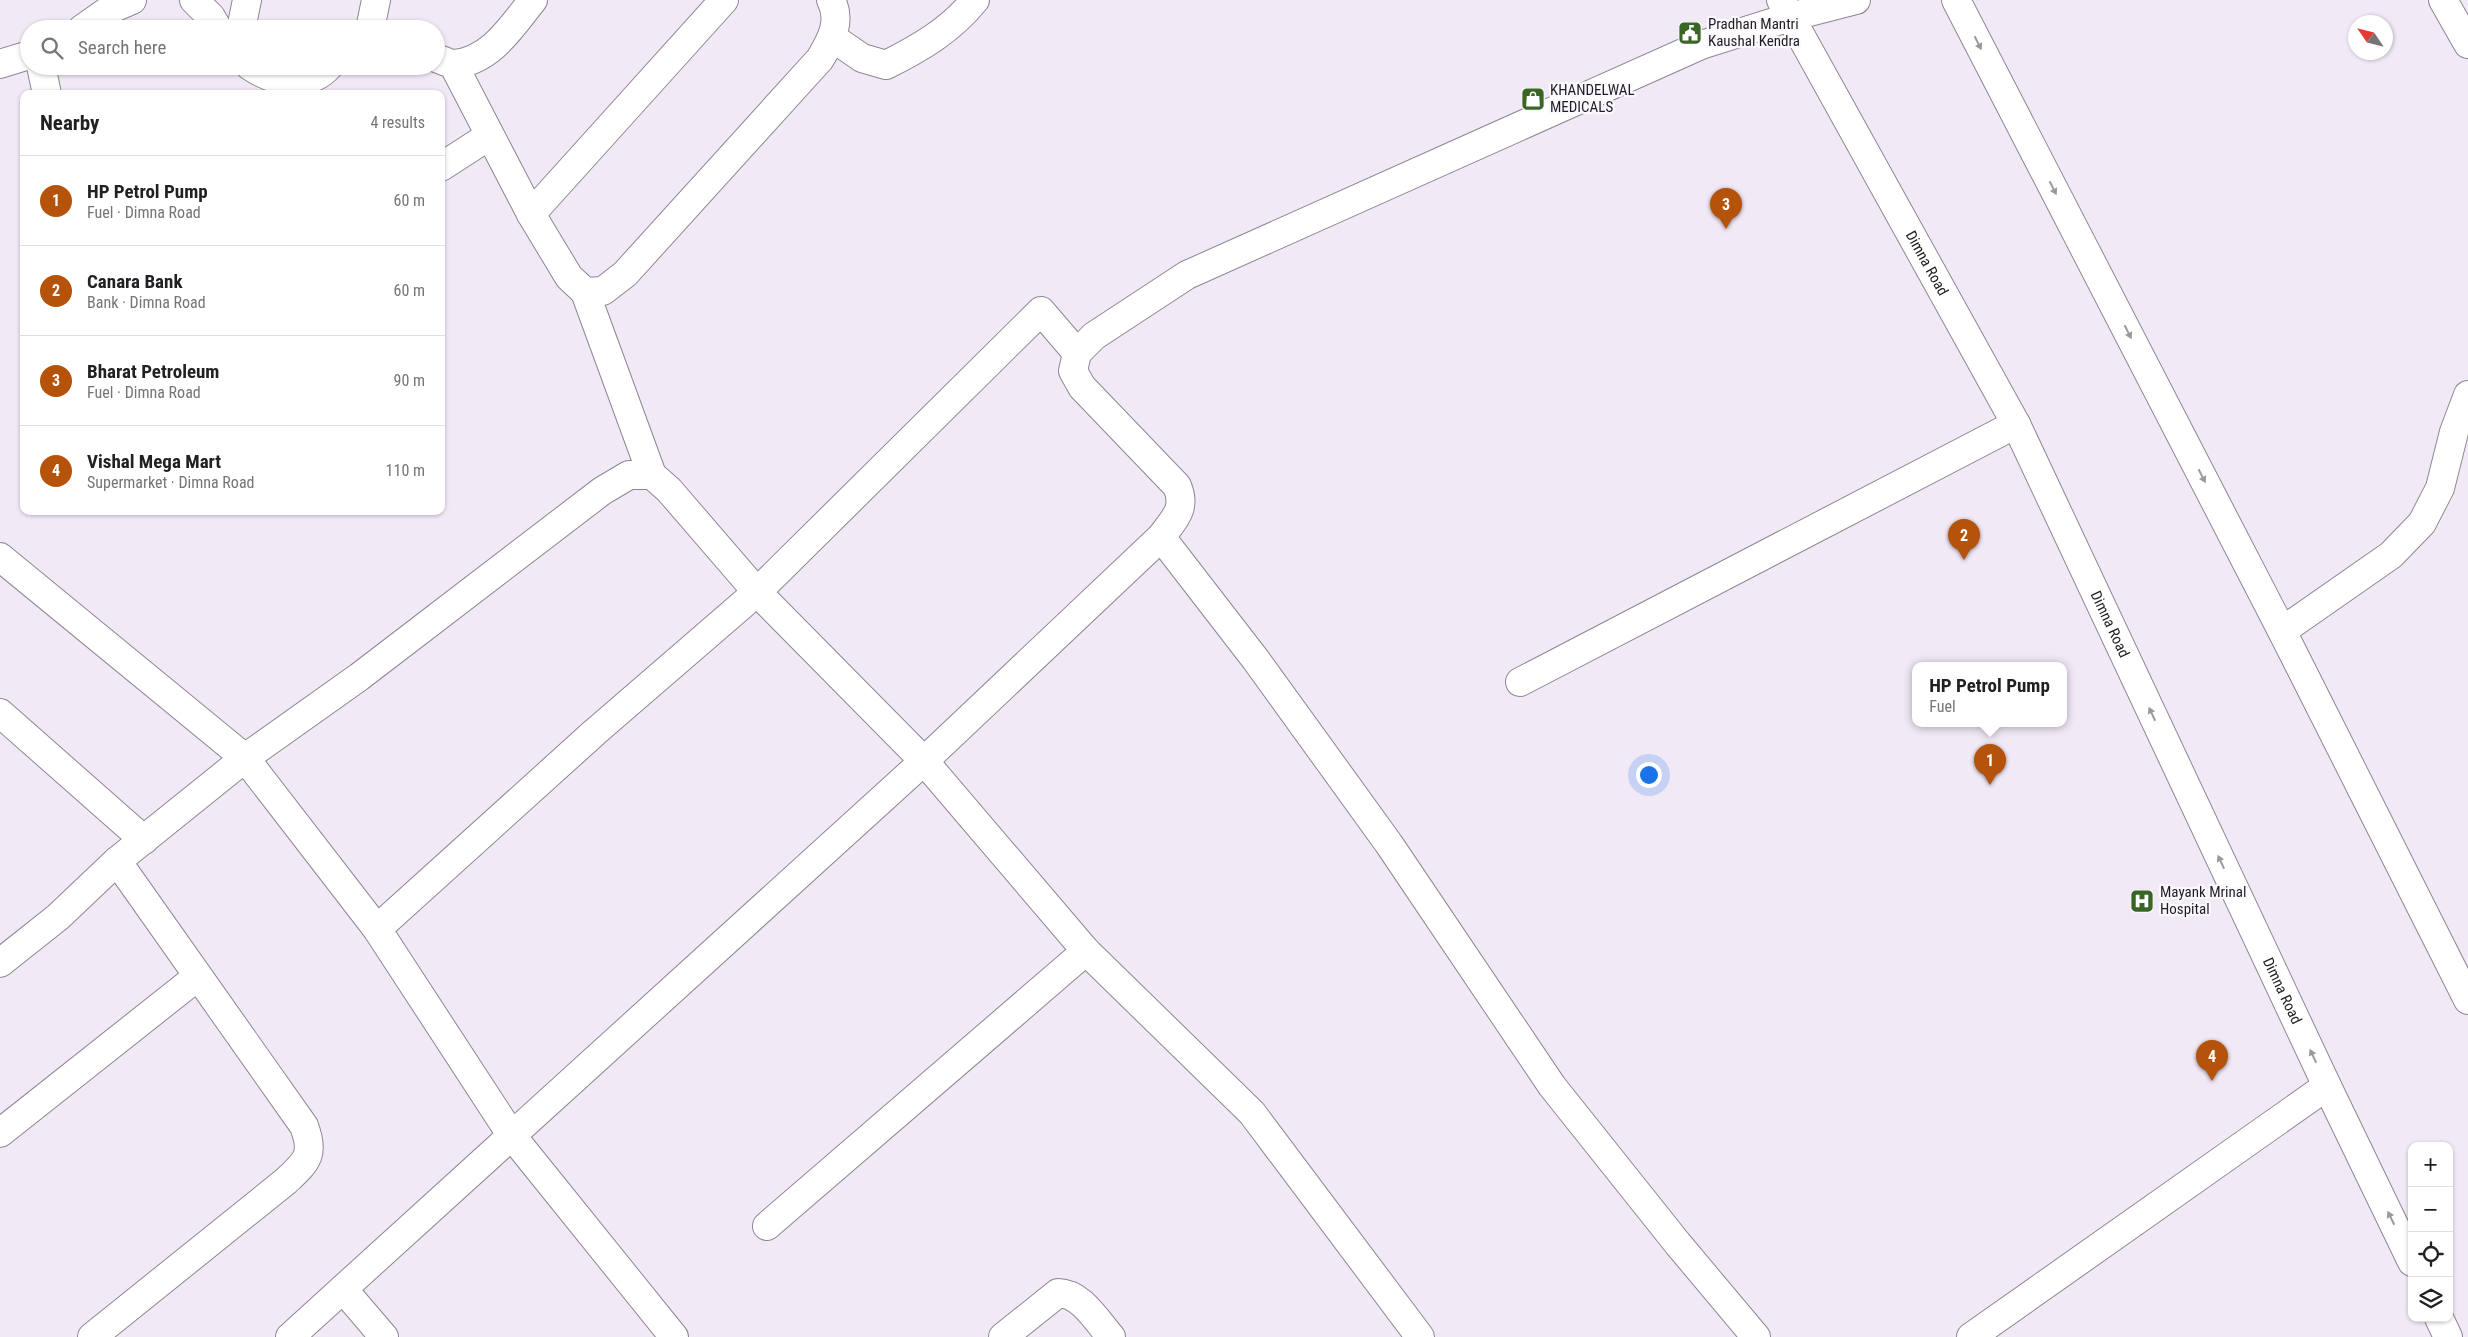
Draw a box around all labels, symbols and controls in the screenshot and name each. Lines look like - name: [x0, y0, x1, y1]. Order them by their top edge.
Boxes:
- place label: Pradhan Mantri Kaushal Kendra: [1708, 15, 1800, 50]
- north arrow: [2348, 15, 2393, 60]
- search box: [20, 20, 445, 75]
- public building icon: Pradhan Mantri Kaushal Kendra: [1677, 20, 1703, 46]
- icon: search: [38, 34, 66, 62]
- text: Search here: [78, 36, 166, 59]
- one-way arrow: [1974, 36, 1982, 51]
- place label: KHANDELWAL MEDICALS: [1550, 81, 1635, 116]
- shop icon: KHANDELWAL MEDICALS: [1520, 86, 1546, 112]
- text: Nearby: [40, 111, 99, 135]
- text: 4 results: [370, 113, 425, 132]
- text: HP Petrol Pump: [87, 180, 208, 203]
- one-way arrow: [2049, 180, 2057, 195]
- pin: 3: [1710, 188, 1742, 229]
- text: 1: [52, 191, 60, 210]
- text: 60 m: [393, 191, 425, 210]
- text: Fuel · Dimna Road: [87, 203, 201, 222]
- street label: Dimna Road: [1902, 228, 1952, 299]
- text: Canara Bank: [87, 270, 182, 293]
- text: 2: [52, 281, 60, 300]
- text: 60 m: [393, 281, 425, 300]
- text: Bank · Dimna Road: [87, 293, 206, 312]
- one-way arrow: [2124, 325, 2132, 339]
- text: Bharat Petroleum: [87, 360, 219, 383]
- text: 3: [52, 371, 60, 390]
- text: 90 m: [393, 371, 425, 390]
- text: Fuel · Dimna Road: [87, 383, 201, 402]
- text: Vishal Mega Mart: [87, 450, 221, 473]
- text: 4: [52, 461, 60, 480]
- text: 110 m: [386, 461, 425, 480]
- one-way arrow: [2198, 469, 2206, 484]
- text: Supermarket · Dimna Road: [87, 473, 254, 492]
- pin: 2: [1948, 519, 1980, 560]
- street label: Dimna Road: [2087, 588, 2133, 660]
- popup: [1912, 662, 2067, 727]
- text: HP Petrol Pump: [1929, 674, 2050, 697]
- text: Fuel: [1929, 697, 1956, 716]
- one-way arrow: [2148, 707, 2156, 721]
- pin: 1: [1974, 744, 2006, 785]
- your location: [1636, 762, 1662, 788]
- one-way arrow: [2217, 854, 2226, 869]
- place label: Mayank Mrinal Hospital: [2160, 883, 2246, 918]
- hospital icon: Mayank Mrinal Hospital: [2129, 888, 2155, 914]
- street label: Dimna Road: [2259, 955, 2306, 1027]
- pin: 4: [2196, 1040, 2228, 1081]
- one-way arrow: [2308, 1049, 2316, 1063]
- map controls: [2408, 1142, 2453, 1322]
- button: +: [2408, 1142, 2453, 1187]
- button: −: [2408, 1187, 2453, 1232]
- one-way arrow: [2386, 1211, 2395, 1226]
- button: locate: [2408, 1232, 2453, 1277]
- button: layers: [2408, 1277, 2453, 1322]

